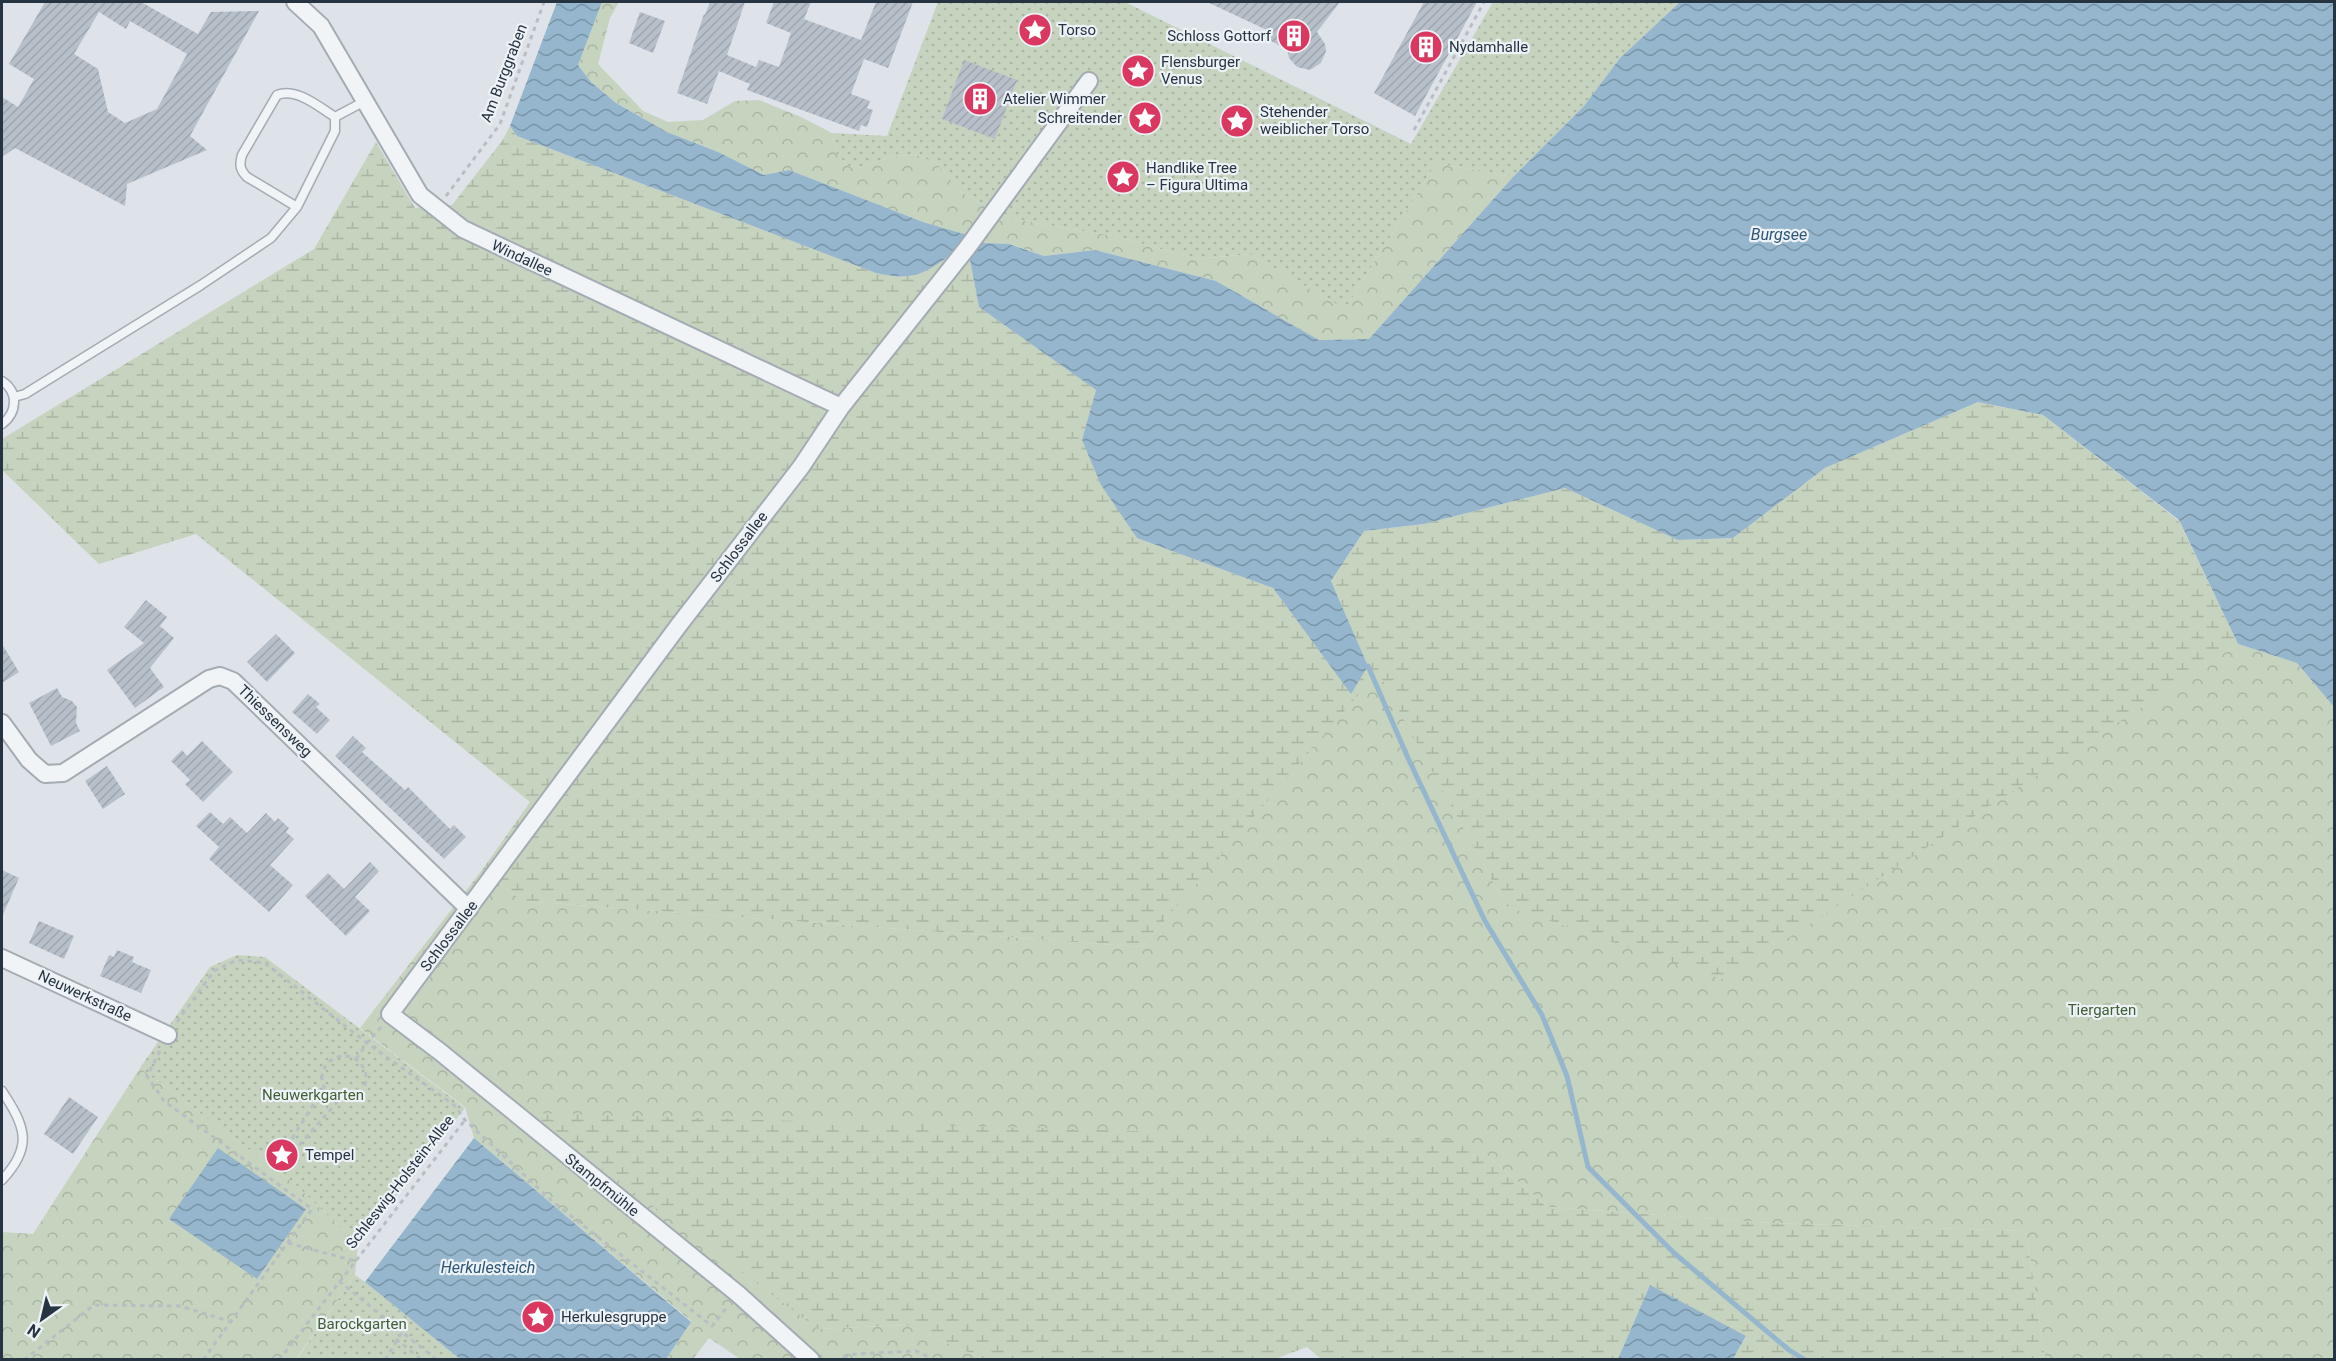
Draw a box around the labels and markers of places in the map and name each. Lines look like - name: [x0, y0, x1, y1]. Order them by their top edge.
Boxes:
- place icon: Torso: [1017, 12, 1053, 48]
- building icon: Schloss Gottorf: [1276, 18, 1312, 54]
- place label: Torso: [1058, 21, 1096, 39]
- place label: Schloss Gottorf: [1167, 27, 1272, 45]
- building icon: Nydamhalle: [1408, 29, 1444, 65]
- place label: Nydamhalle: [1449, 38, 1528, 56]
- place icon: Flensburger Venus: [1120, 53, 1156, 89]
- place label: Flensburger Venus: [1161, 53, 1240, 88]
- building icon: Atelier Wimmer: [962, 81, 998, 117]
- place label: Atelier Wimmer: [1003, 90, 1106, 108]
- place icon: Schreitender: [1127, 100, 1163, 136]
- place icon: Stehender weiblicher Torso: [1219, 103, 1255, 139]
- place label: Stehender weiblicher Torso: [1260, 103, 1369, 138]
- place label: Schreitender: [1038, 109, 1122, 127]
- place icon: Handlike Tree – Figura Ultima: [1105, 159, 1141, 195]
- place label: Handlike Tree – Figura Ultima: [1146, 159, 1248, 194]
- place icon: Tempel: [264, 1137, 300, 1173]
- place label: Tempel: [305, 1146, 354, 1164]
- place icon: Herkulesgruppe: [520, 1299, 556, 1335]
- place label: Herkulesgruppe: [561, 1308, 667, 1326]

